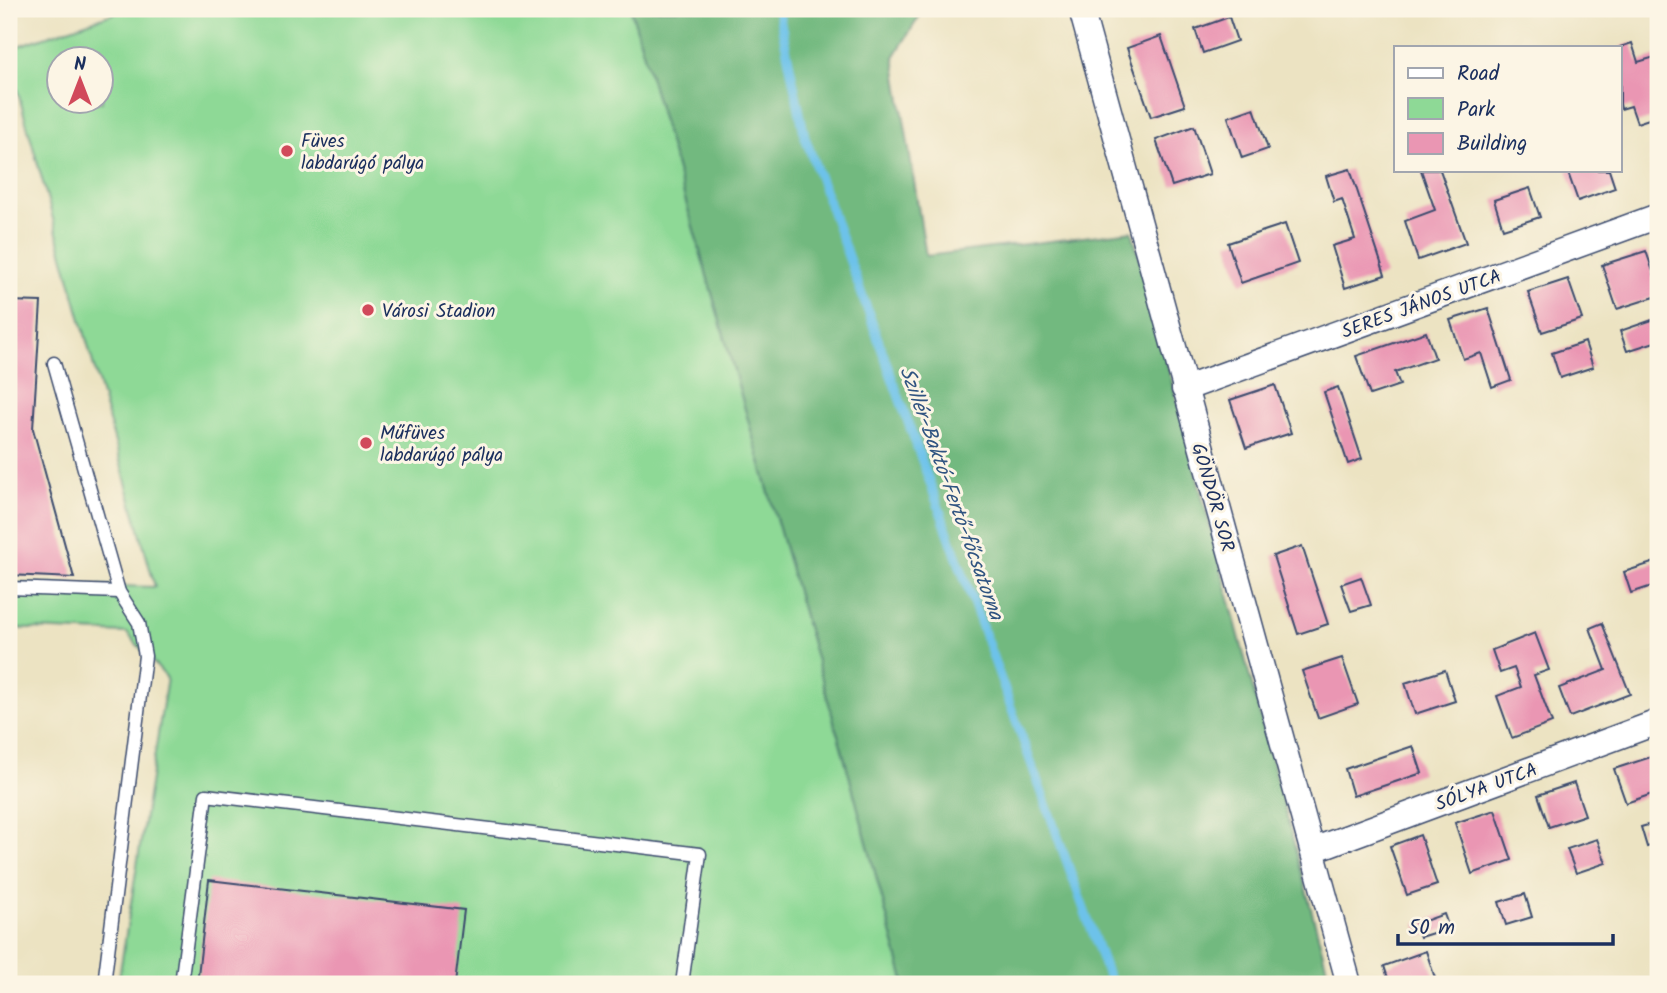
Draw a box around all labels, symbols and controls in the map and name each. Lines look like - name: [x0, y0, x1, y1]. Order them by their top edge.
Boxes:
- north arrow: [46, 46, 116, 116]
- legend: [1394, 46, 1622, 172]
- text: N: [74, 50, 86, 80]
- text: Road: [1457, 58, 1500, 91]
- text: Park: [1457, 94, 1495, 127]
- place label: Füves labdarúgó pálya: [301, 127, 424, 179]
- text: Building: [1457, 128, 1527, 161]
- marker: Füves labdarúgó pálya: [279, 143, 295, 159]
- street label: SERES JÁNOS UTCA: [1338, 262, 1506, 348]
- place label: Városi Stadion: [382, 297, 495, 327]
- marker: Városi Stadion: [360, 302, 376, 318]
- water label: Szillér-Baktó-Fertő-főcsatorna: [889, 362, 1012, 626]
- place label: Műfüves labdarúgó pálya: [380, 419, 503, 471]
- marker: Műfüves labdarúgó pálya: [358, 435, 374, 451]
- street label: GÖNDÖR SOR: [1182, 440, 1242, 555]
- street label: SÓLYA UTCA: [1431, 756, 1542, 820]
- scale bar: [1398, 902, 1613, 946]
- text: 50 m: [1408, 912, 1455, 945]

